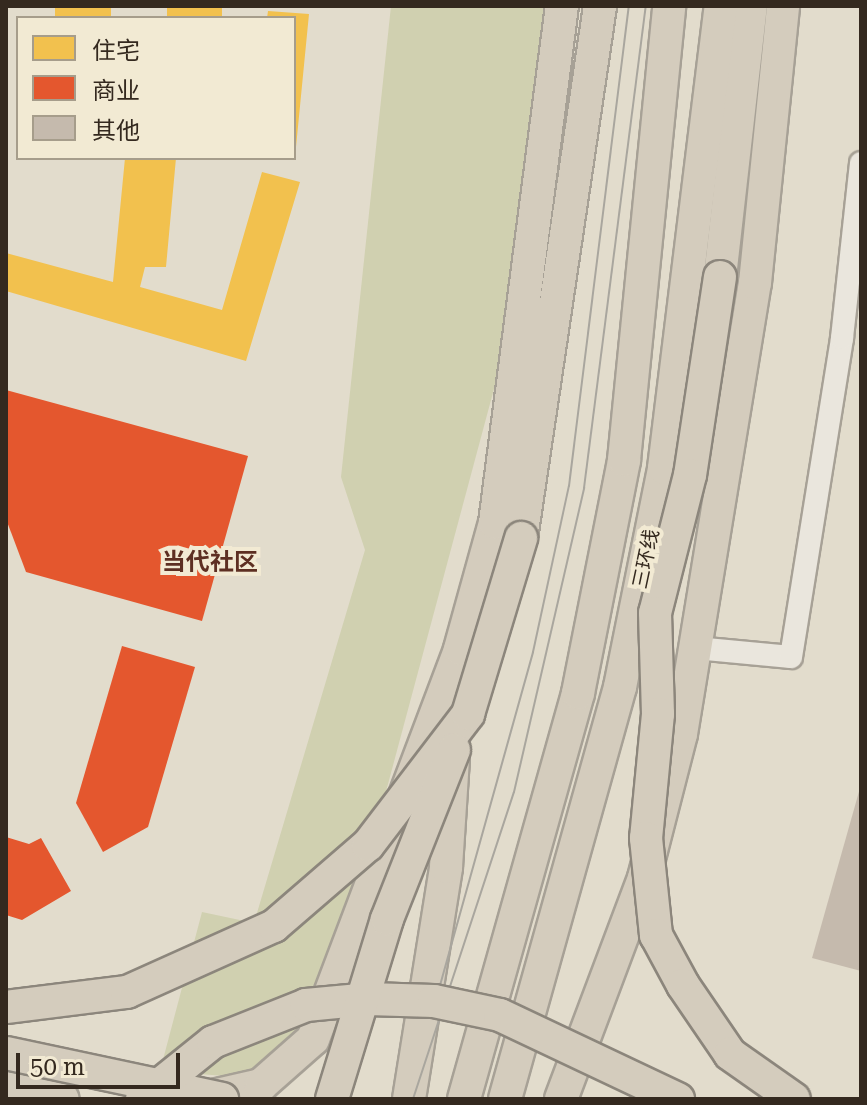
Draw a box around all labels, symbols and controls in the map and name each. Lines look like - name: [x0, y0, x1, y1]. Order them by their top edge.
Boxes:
- legend: [16, 16, 296, 160]
- text: 住宅: [92, 37, 140, 65]
- text: 商业: [92, 77, 140, 105]
- text: 其他: [92, 117, 140, 145]
- street label: 三环线: [628, 527, 664, 591]
- district label: 当代社区: [162, 549, 258, 577]
- scale bar: [20, 1037, 184, 1087]
- text: 50 m: [30, 1053, 85, 1081]

